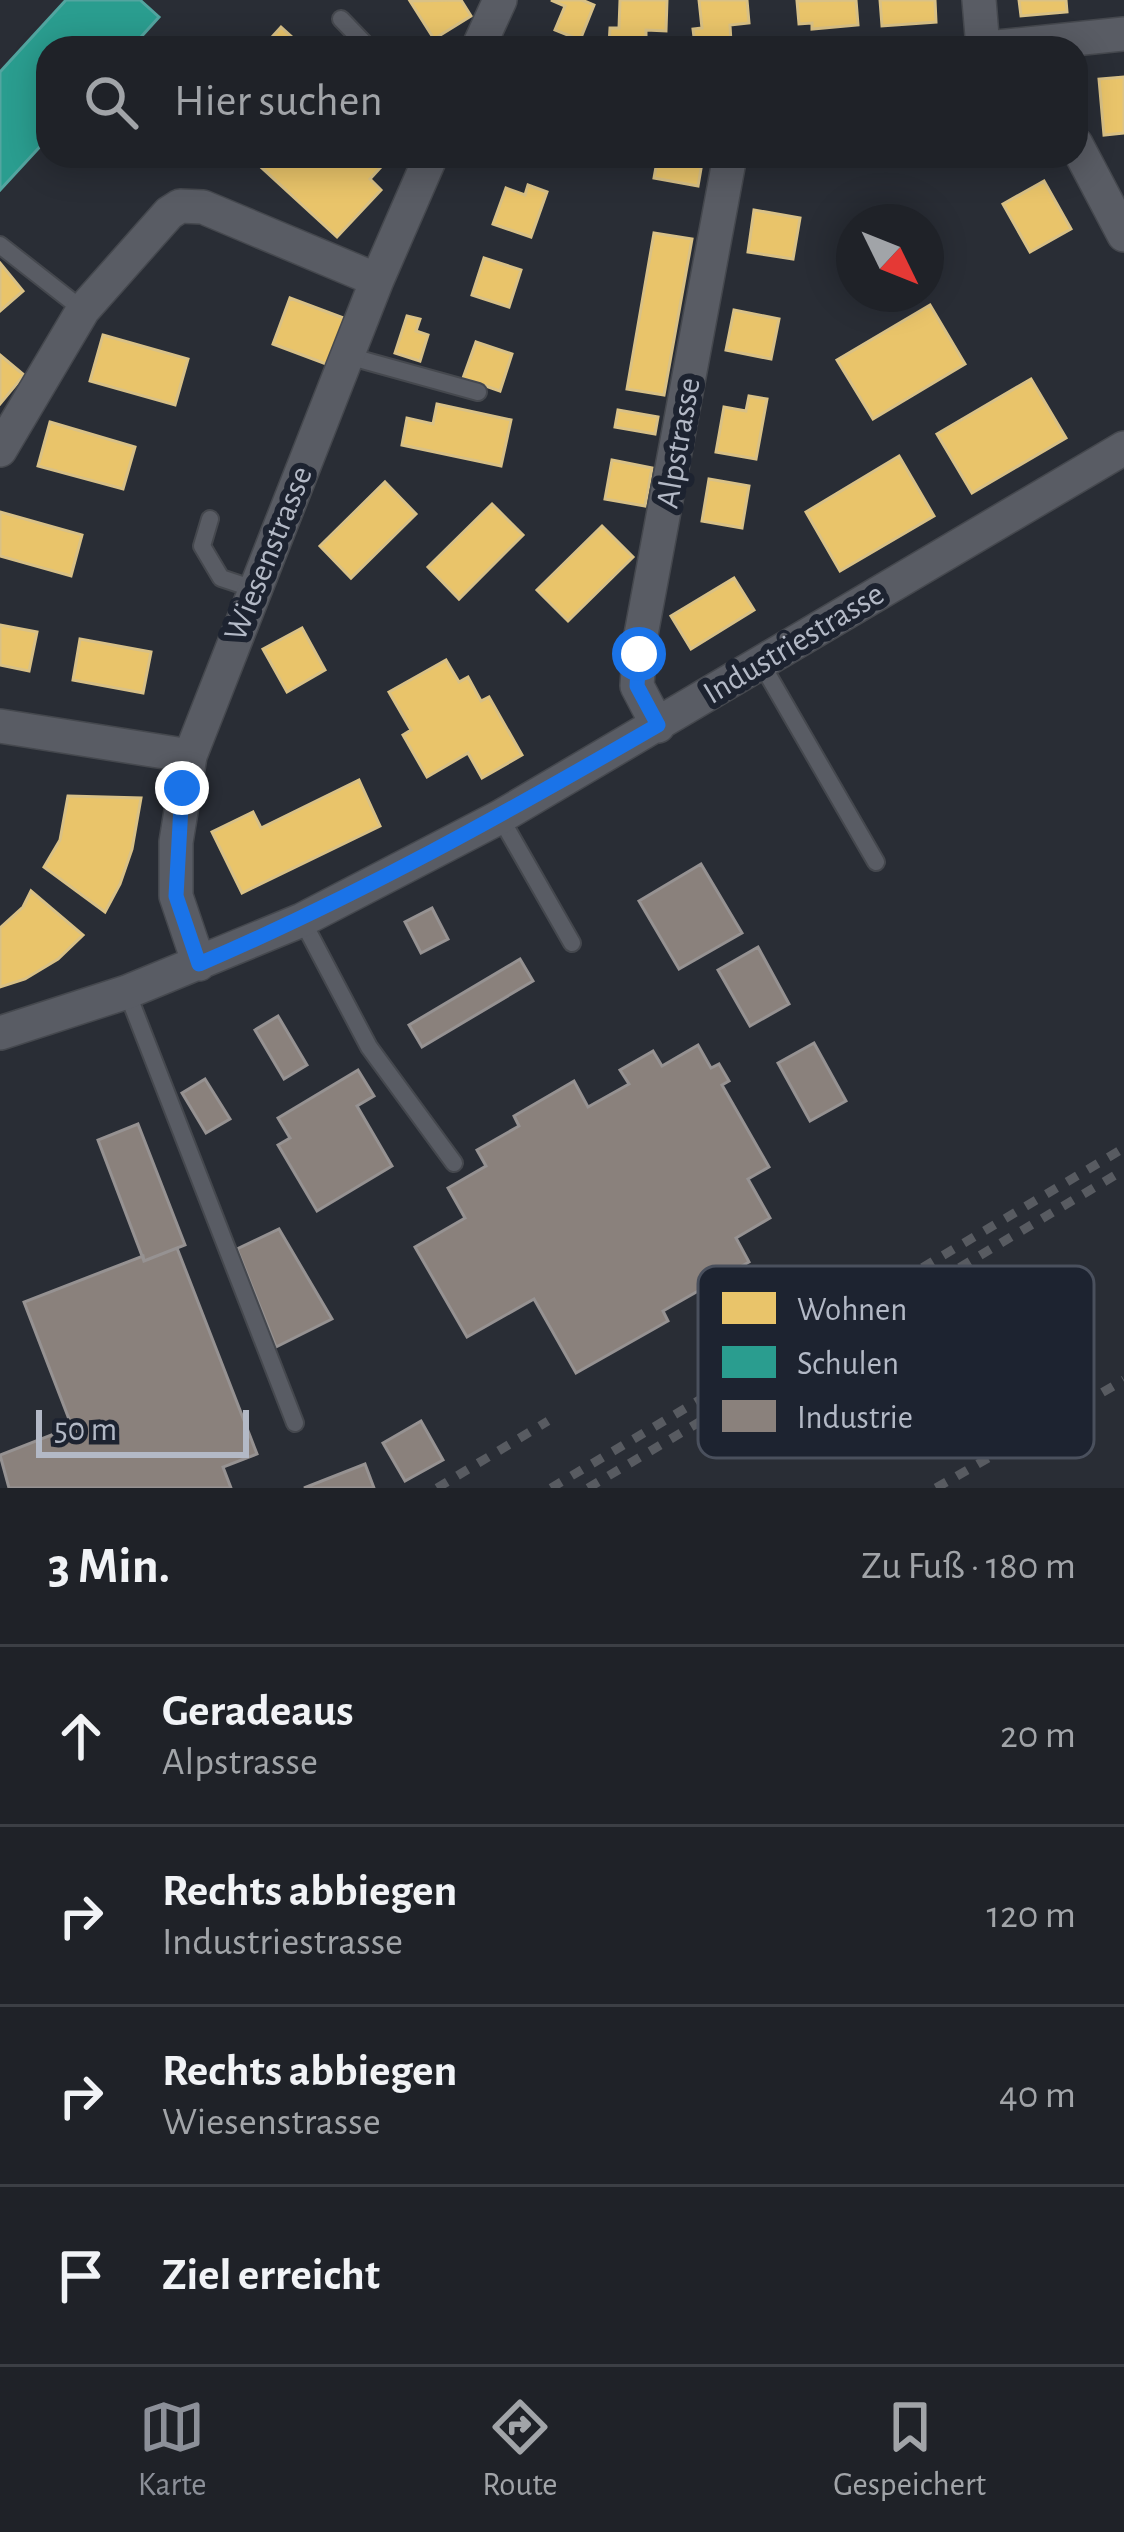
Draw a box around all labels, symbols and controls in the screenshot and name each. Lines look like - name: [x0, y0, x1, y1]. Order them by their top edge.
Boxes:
- search box: [36, 36, 1088, 168]
- icon: search: [78, 69, 144, 135]
- text: Hier suchen: [174, 79, 383, 124]
- north arrow: [836, 204, 944, 312]
- street label: Alpstrasse: [651, 375, 707, 511]
- street label: Wiesenstrasse: [219, 462, 319, 646]
- street label: Industriestrasse: [698, 577, 890, 711]
- route start: [612, 627, 666, 681]
- route end: [155, 761, 209, 815]
- legend: [698, 1266, 1094, 1458]
- text: Wohnen: [797, 1294, 907, 1327]
- text: Schulen: [797, 1348, 899, 1381]
- text: Industrie: [797, 1402, 913, 1435]
- scale bar: [36, 1404, 249, 1457]
- text: 50 m: [54, 1414, 117, 1447]
- text: 3 Min.: [48, 1541, 170, 1592]
- text: Zu Fuß · 180 m: [861, 1547, 1076, 1586]
- text: Geradeaus: [162, 1689, 354, 1734]
- icon: ahead: [48, 1703, 114, 1769]
- text: 20 m: [1000, 1716, 1076, 1755]
- text: Alpstrasse: [162, 1743, 318, 1782]
- text: Rechts abbiegen: [162, 1869, 457, 1914]
- icon: right: [48, 1883, 114, 1949]
- text: 120 m: [987, 1896, 1076, 1935]
- text: Industriestrasse: [162, 1923, 403, 1962]
- text: Rechts abbiegen: [162, 2049, 457, 2094]
- icon: right: [48, 2063, 114, 2129]
- text: 40 m: [999, 2076, 1076, 2115]
- text: Wiesenstrasse: [162, 2103, 381, 2142]
- icon: arrive: [48, 2243, 114, 2309]
- text: Ziel erreicht: [162, 2253, 380, 2298]
- tab: Karte: [138, 2394, 206, 2506]
- tab: Route: [482, 2394, 558, 2506]
- tab: Gespeichert: [833, 2394, 986, 2506]

